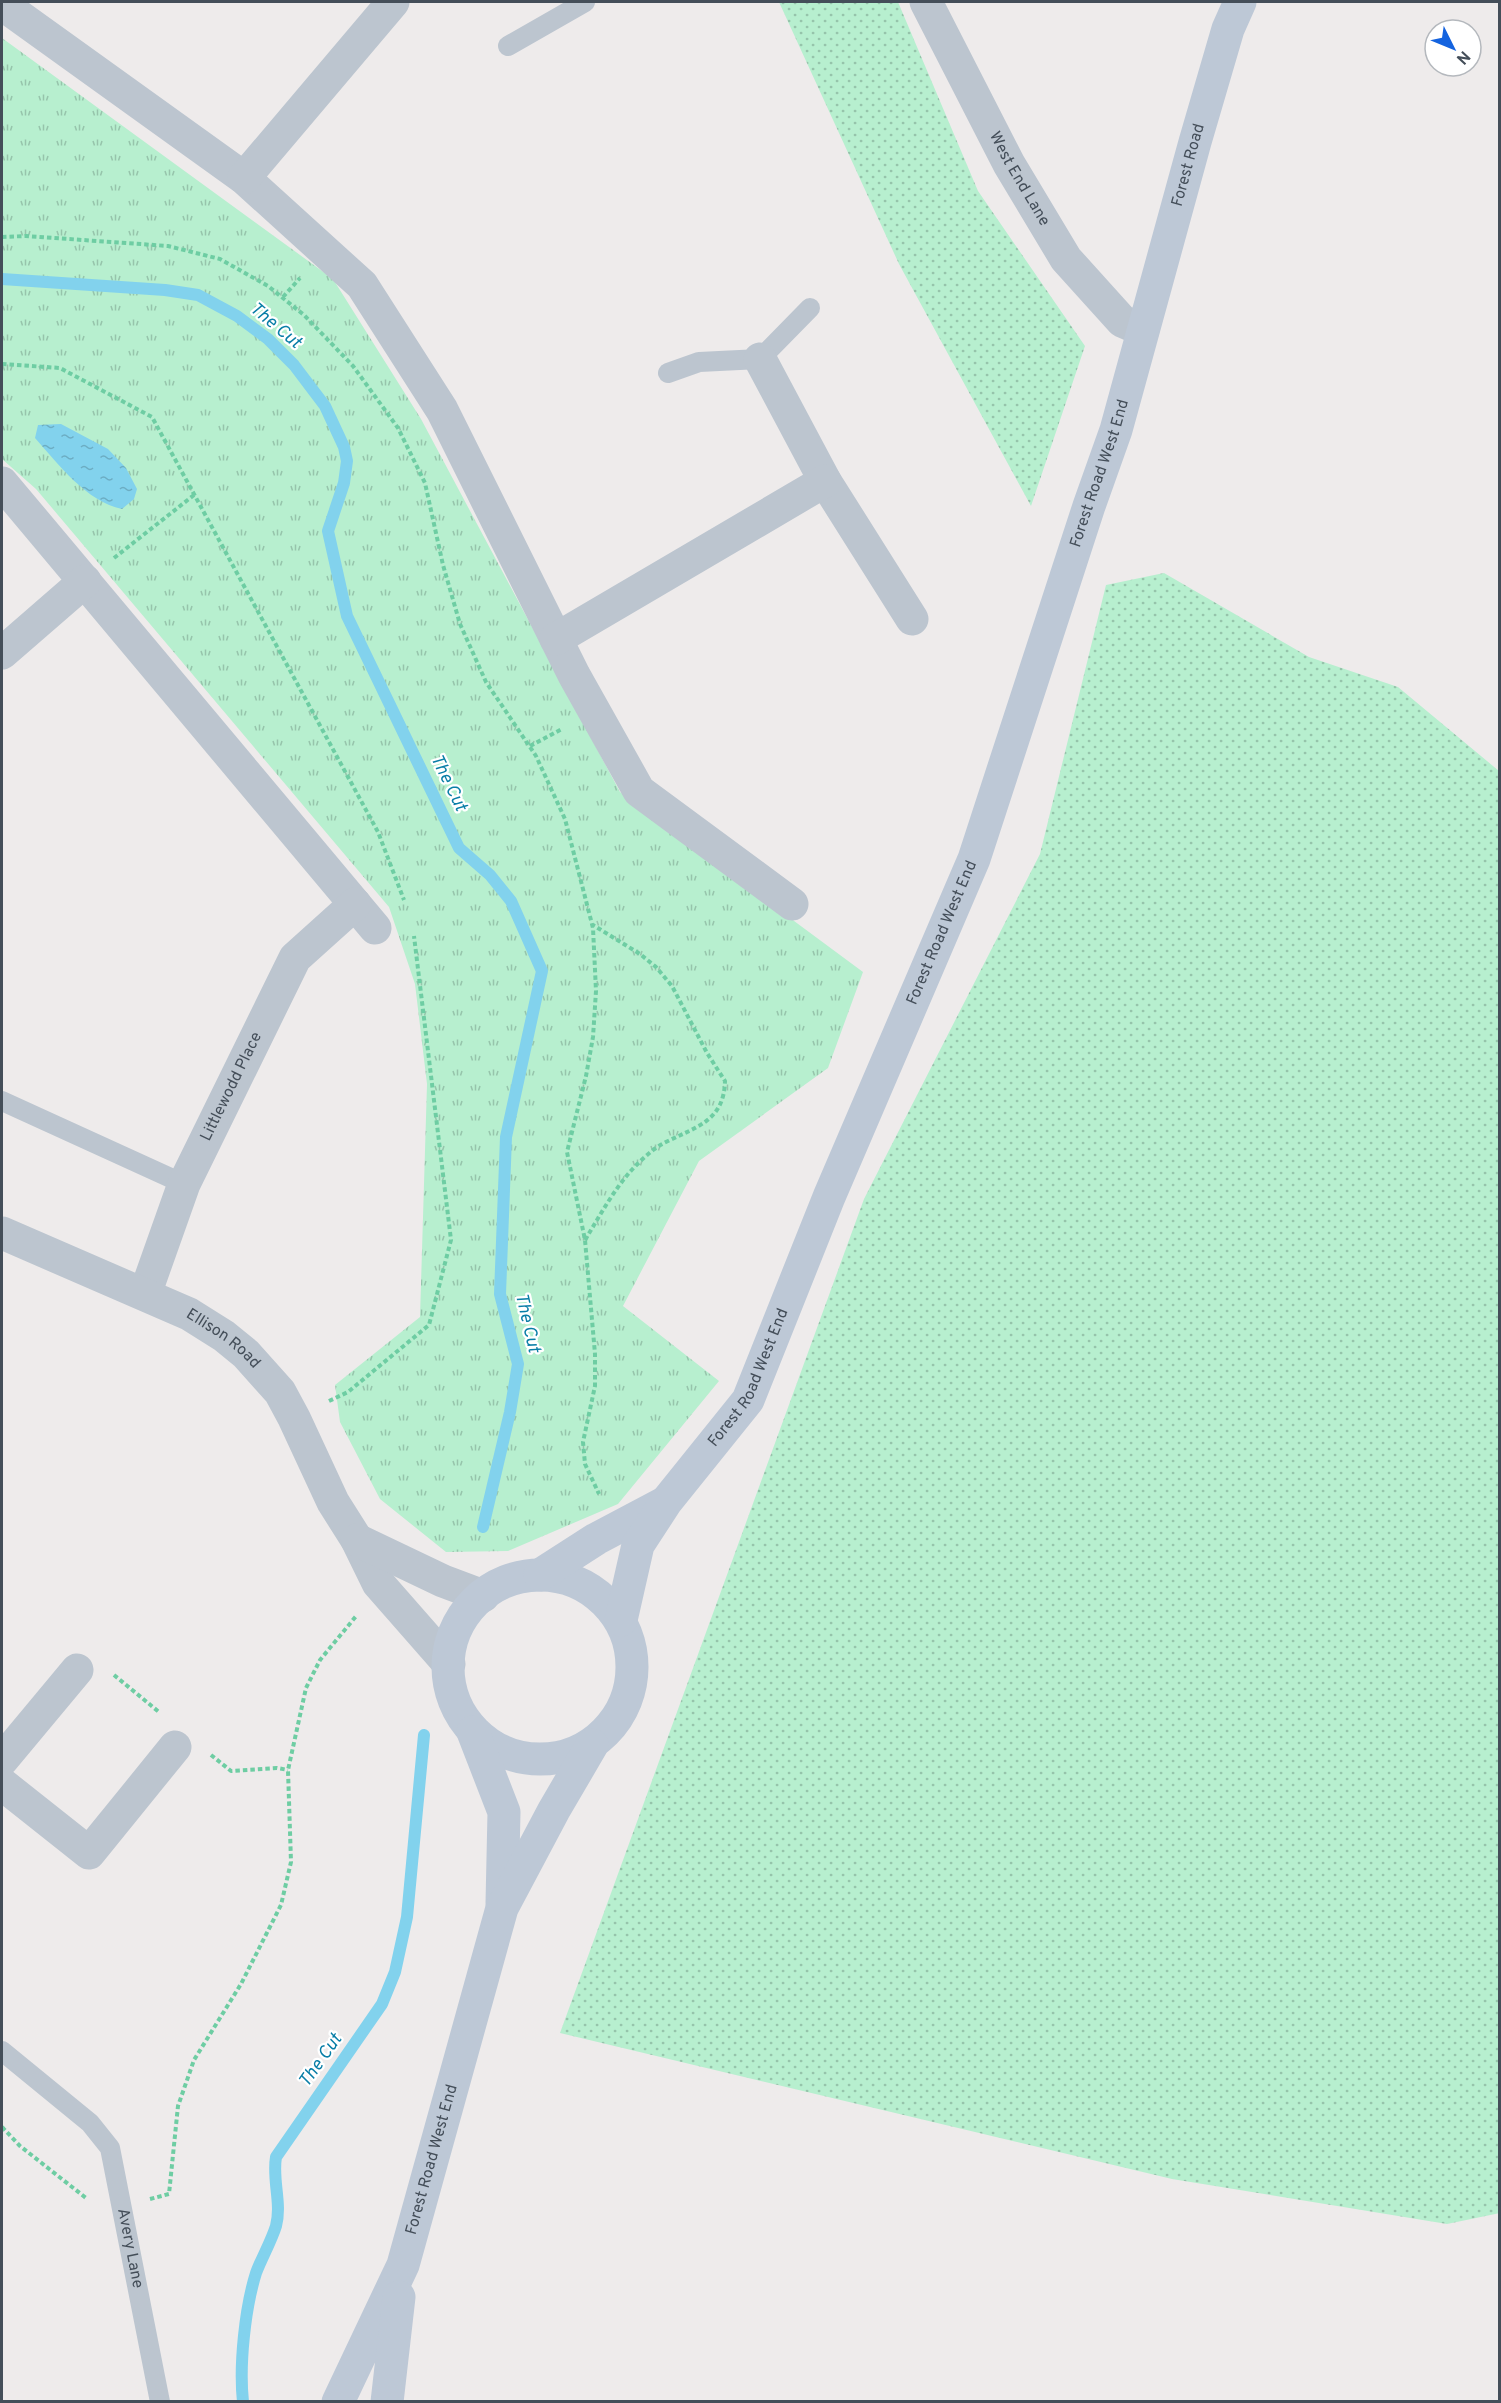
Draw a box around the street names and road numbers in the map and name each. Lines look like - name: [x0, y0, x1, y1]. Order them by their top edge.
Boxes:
- street label: Forest Road: [1168, 121, 1210, 209]
- street label: West End Lane: [984, 128, 1054, 230]
- street label: Forest Road West End: [1066, 397, 1134, 550]
- street label: Forest Road West End: [903, 858, 982, 1008]
- street label: Littlewodd Place: [196, 1029, 267, 1145]
- street label: Ellison Road: [182, 1305, 264, 1373]
- street label: Forest Road West End: [704, 1306, 793, 1451]
- street label: Forest Road West End: [402, 2082, 463, 2237]
- street label: Avery Lane: [112, 2207, 147, 2290]

